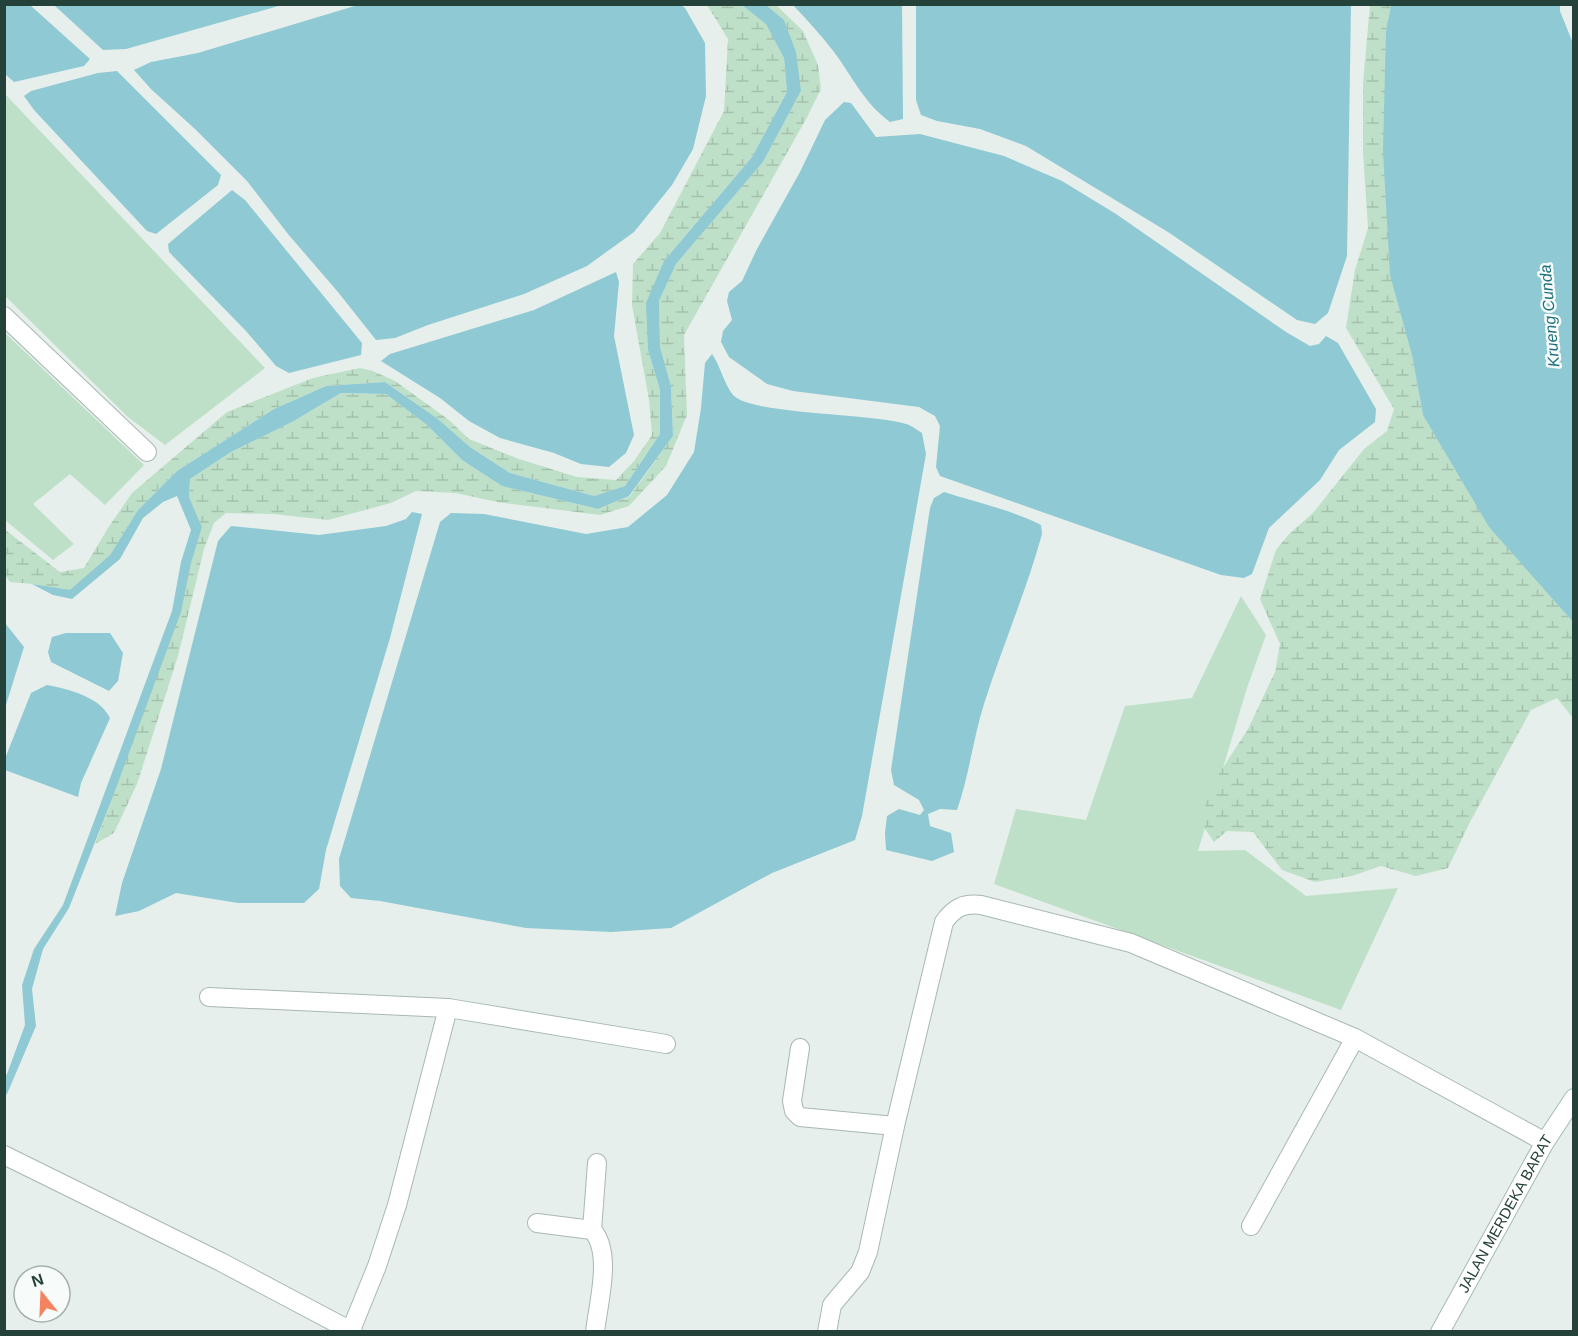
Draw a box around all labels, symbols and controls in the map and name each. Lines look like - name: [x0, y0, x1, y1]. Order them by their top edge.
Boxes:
- water label: Krueng Cunda: [1537, 264, 1562, 368]
- street label: JALAN MERDEKA BARAT: [1455, 1132, 1555, 1295]
- north arrow: [12, 1264, 72, 1324]
- text: N: [29, 1270, 46, 1290]

